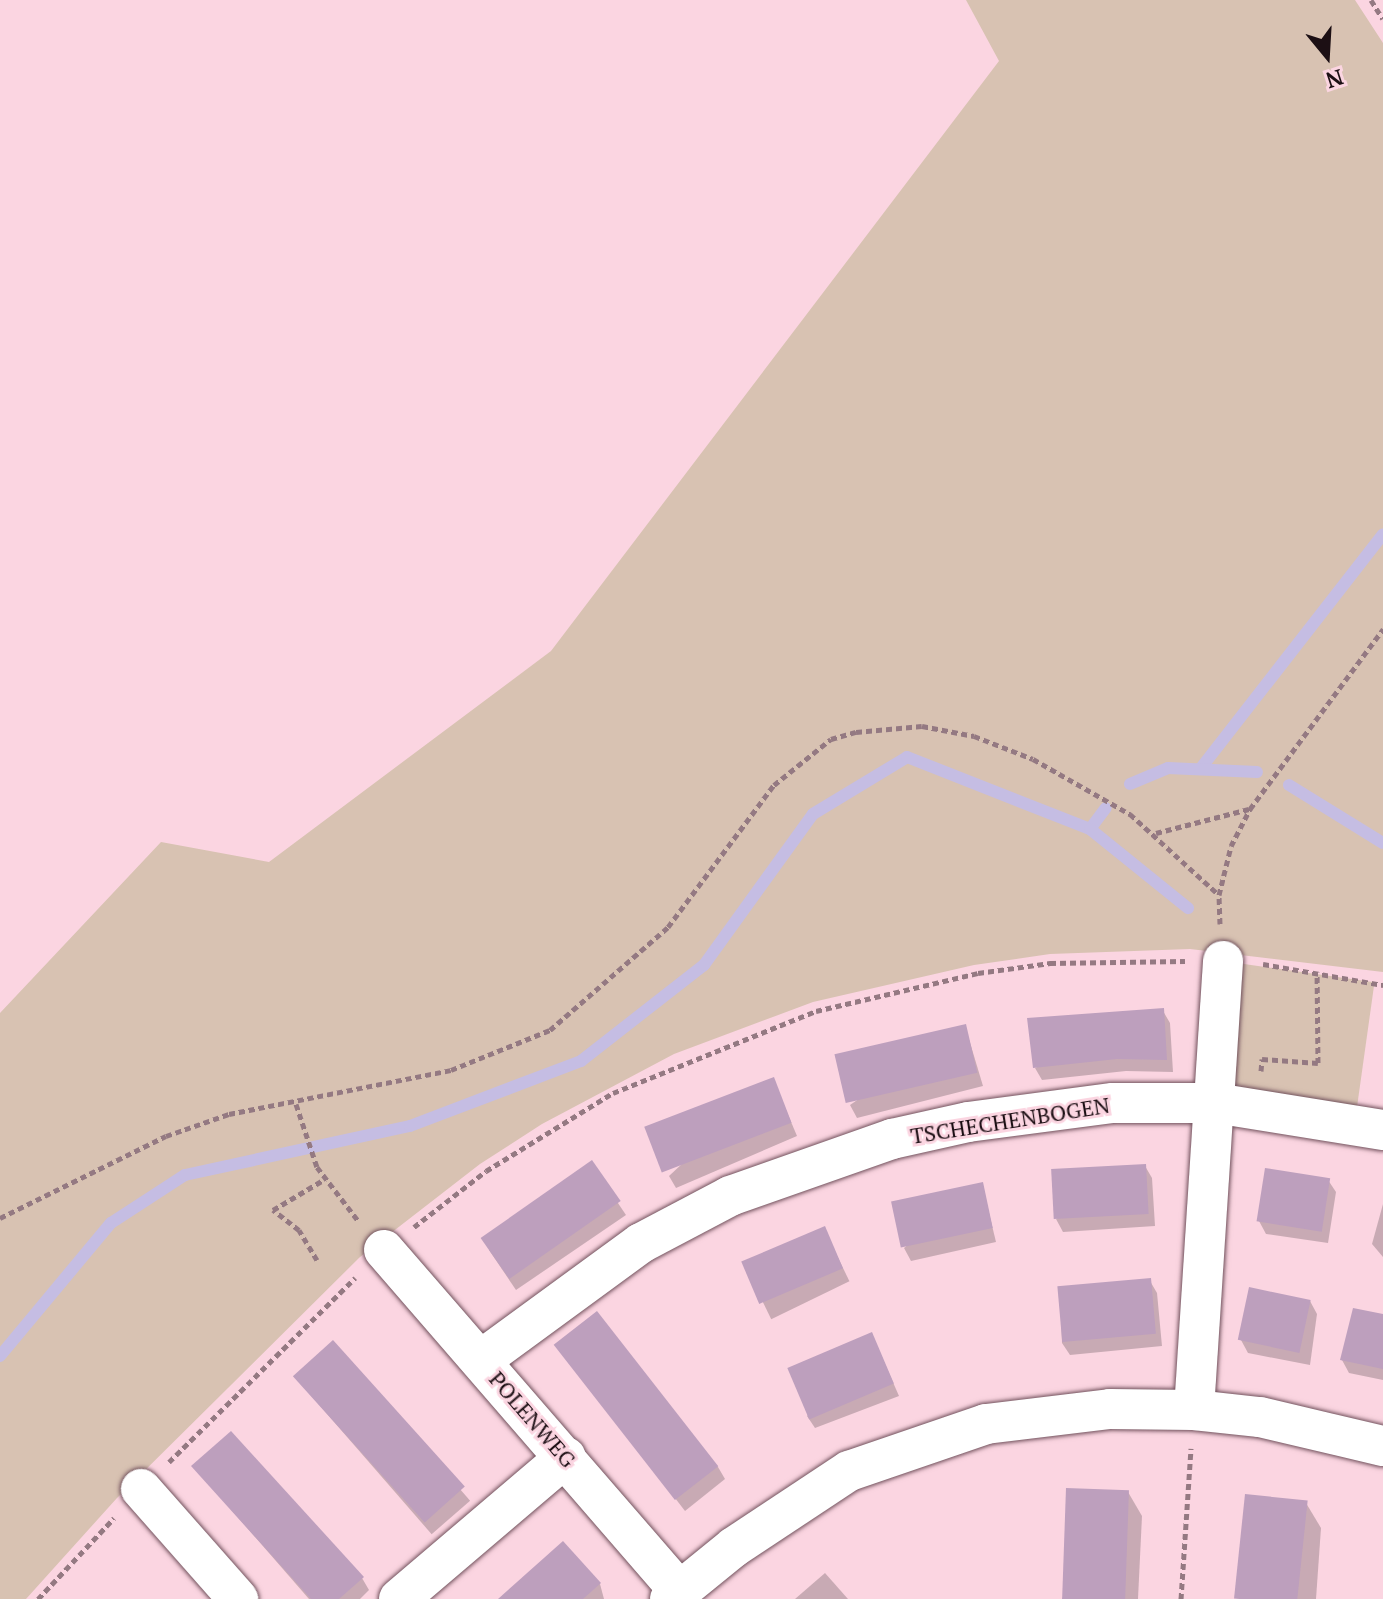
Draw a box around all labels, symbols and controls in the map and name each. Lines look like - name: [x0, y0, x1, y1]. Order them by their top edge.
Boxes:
- north arrow: [1287, 16, 1367, 96]
- text: N: [1322, 63, 1347, 96]
- street label: TSCHECHENBOGEN: [909, 1091, 1111, 1149]
- street label: POLENWEG: [484, 1366, 582, 1472]

